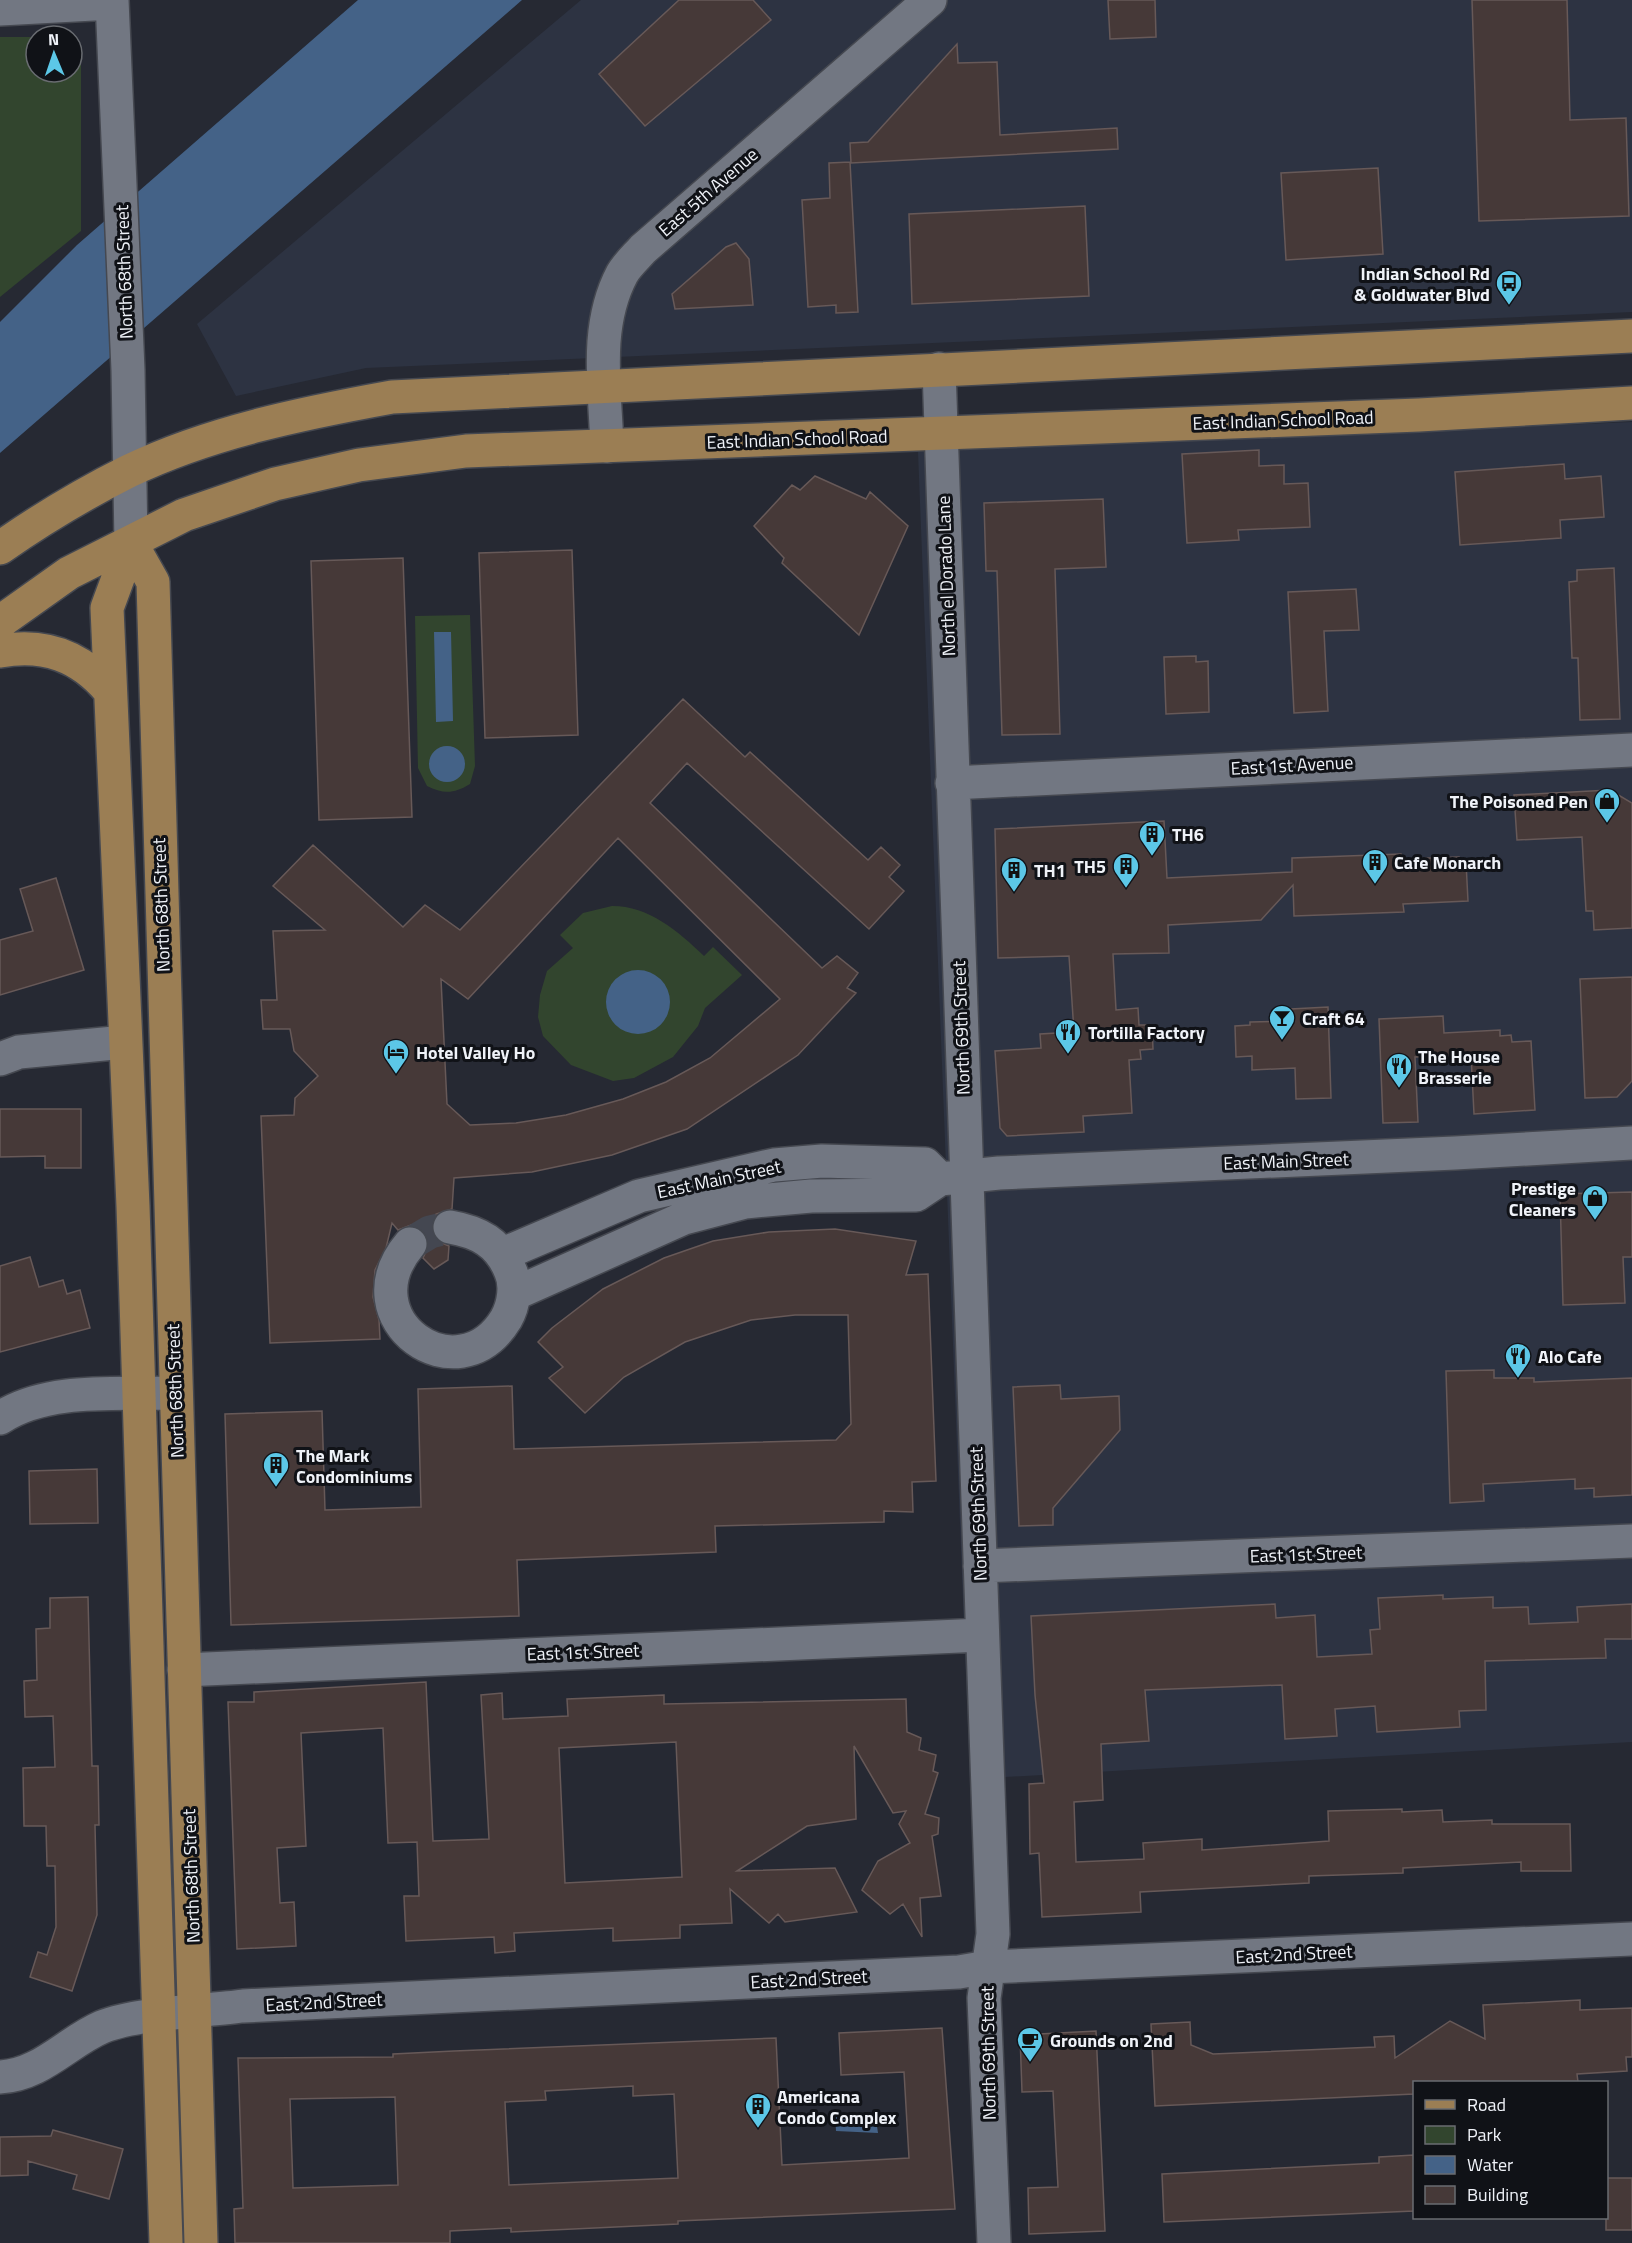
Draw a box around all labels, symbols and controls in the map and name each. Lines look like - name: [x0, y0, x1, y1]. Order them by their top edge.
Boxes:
- north arrow: [24, 24, 84, 84]
- text: N: [48, 27, 59, 51]
- street label: East 5th Avenue: [652, 141, 764, 243]
- street label: North 68th Street: [108, 204, 140, 340]
- place label: Indian School Rd & Goldwater Blvd: [1354, 260, 1490, 308]
- bus stop icon: Indian School Rd & Goldwater Blvd: [1494, 268, 1524, 306]
- street label: East Indian School Road: [1192, 403, 1374, 437]
- street label: East Indian School Road: [706, 422, 888, 456]
- street label: North el Dorado Lane: [930, 495, 962, 657]
- street label: East 1st Avenue: [1230, 748, 1354, 782]
- shop icon: The Poisoned Pen: [1592, 786, 1622, 824]
- place label: The Poisoned Pen: [1450, 788, 1588, 815]
- building icon: TH6: [1137, 819, 1167, 857]
- place label: TH6: [1172, 821, 1204, 848]
- street label: North 68th Street: [145, 837, 177, 973]
- building icon: Cafe Monarch: [1360, 847, 1390, 885]
- place label: Cafe Monarch: [1394, 849, 1501, 876]
- building icon: TH5: [1111, 851, 1141, 889]
- place label: TH5: [1074, 853, 1106, 880]
- building icon: TH1: [999, 855, 1029, 893]
- place label: TH1: [1034, 857, 1066, 884]
- street label: North 69th Street: [945, 960, 977, 1096]
- bar icon: Craft 64: [1267, 1003, 1297, 1041]
- place label: Craft 64: [1302, 1005, 1365, 1032]
- restaurant icon: Tortilla Factory: [1053, 1017, 1083, 1055]
- place label: Tortilla Factory: [1088, 1019, 1205, 1046]
- hotel icon: Hotel Valley Ho: [381, 1037, 411, 1075]
- place label: Hotel Valley Ho: [416, 1039, 535, 1066]
- place label: The House Brasserie: [1418, 1043, 1500, 1091]
- restaurant icon: The House Brasserie: [1384, 1051, 1414, 1089]
- street label: East Main Street: [1223, 1145, 1350, 1177]
- street label: East Main Street: [655, 1153, 784, 1205]
- place label: Prestige Cleaners: [1509, 1175, 1576, 1223]
- shop icon: Prestige Cleaners: [1580, 1183, 1610, 1221]
- street label: North 68th Street: [159, 1323, 191, 1459]
- restaurant icon: Alo Cafe: [1503, 1341, 1533, 1379]
- place label: Alo Cafe: [1538, 1343, 1602, 1370]
- place label: The Mark Condominiums: [296, 1442, 413, 1490]
- street label: North 69th Street: [962, 1446, 994, 1582]
- building icon: The Mark Condominiums: [261, 1450, 291, 1488]
- street label: East 1st Street: [1249, 1539, 1363, 1569]
- street label: East 1st Street: [526, 1637, 640, 1667]
- street label: North 68th Street: [175, 1808, 207, 1944]
- street label: East 2nd Street: [1235, 1937, 1354, 1971]
- street label: East 2nd Street: [750, 1962, 869, 1996]
- street label: East 2nd Street: [265, 1985, 384, 2019]
- street label: North 69th Street: [973, 1985, 1003, 2120]
- cafe icon: Grounds on 2nd: [1015, 2025, 1045, 2063]
- place label: Grounds on 2nd: [1050, 2027, 1173, 2054]
- legend: [1413, 2081, 1608, 2219]
- place label: Americana Condo Complex: [777, 2083, 897, 2131]
- building icon: Americana Condo Complex: [743, 2091, 773, 2129]
- text: Road: [1467, 2091, 1506, 2118]
- text: Park: [1467, 2121, 1502, 2148]
- text: Water: [1467, 2151, 1513, 2178]
- text: Building: [1467, 2181, 1528, 2208]

